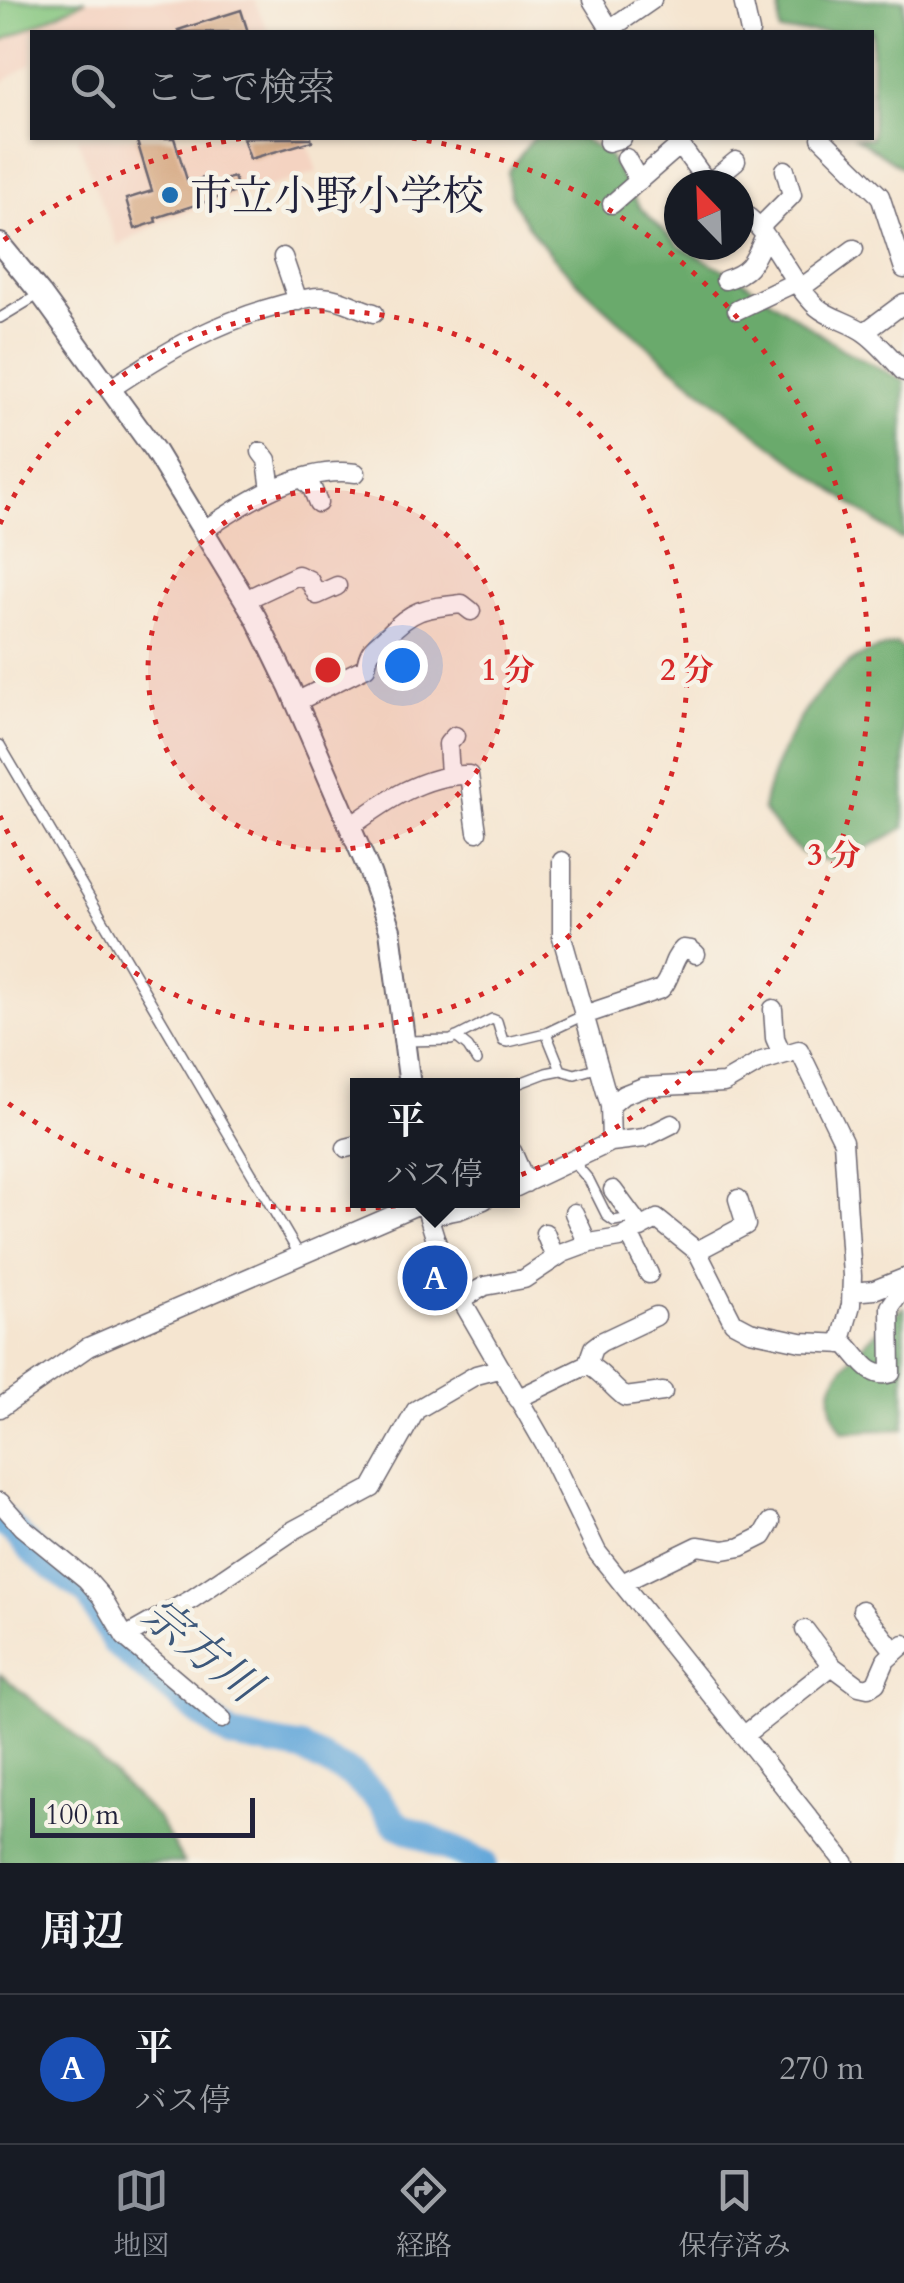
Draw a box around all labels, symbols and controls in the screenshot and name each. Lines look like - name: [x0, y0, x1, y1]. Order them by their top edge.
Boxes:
- search box: [30, 30, 874, 140]
- icon: search: [65, 58, 120, 113]
- text: ここで検索: [145, 62, 335, 114]
- place label: 市立小野小学校: [190, 168, 484, 225]
- north arrow: [664, 170, 754, 260]
- marker: 市立小野小学校: [159, 184, 181, 206]
- your location: [377, 640, 428, 691]
- text: 1 分: [481, 650, 535, 691]
- text: 2 分: [660, 650, 714, 691]
- centre of rings: [310, 652, 346, 688]
- text: 3 分: [807, 835, 861, 876]
- popup: [350, 1078, 520, 1208]
- text: 平: [387, 1096, 425, 1148]
- text: バス停: [387, 1153, 483, 1197]
- pin: A: [402, 1240, 468, 1316]
- water label: 宗方川: [129, 1584, 277, 1719]
- scale bar: [30, 1793, 255, 1838]
- text: 100 m: [45, 1796, 119, 1834]
- text: 周辺: [40, 1903, 124, 1960]
- text: 平: [135, 2022, 173, 2074]
- text: A: [60, 2047, 85, 2091]
- text: 270 m: [779, 2047, 864, 2091]
- text: バス停: [135, 2079, 231, 2123]
- tab: 地図: [113, 2163, 169, 2265]
- tab: 経路: [396, 2163, 452, 2265]
- tab: 保存済み: [679, 2163, 791, 2265]

